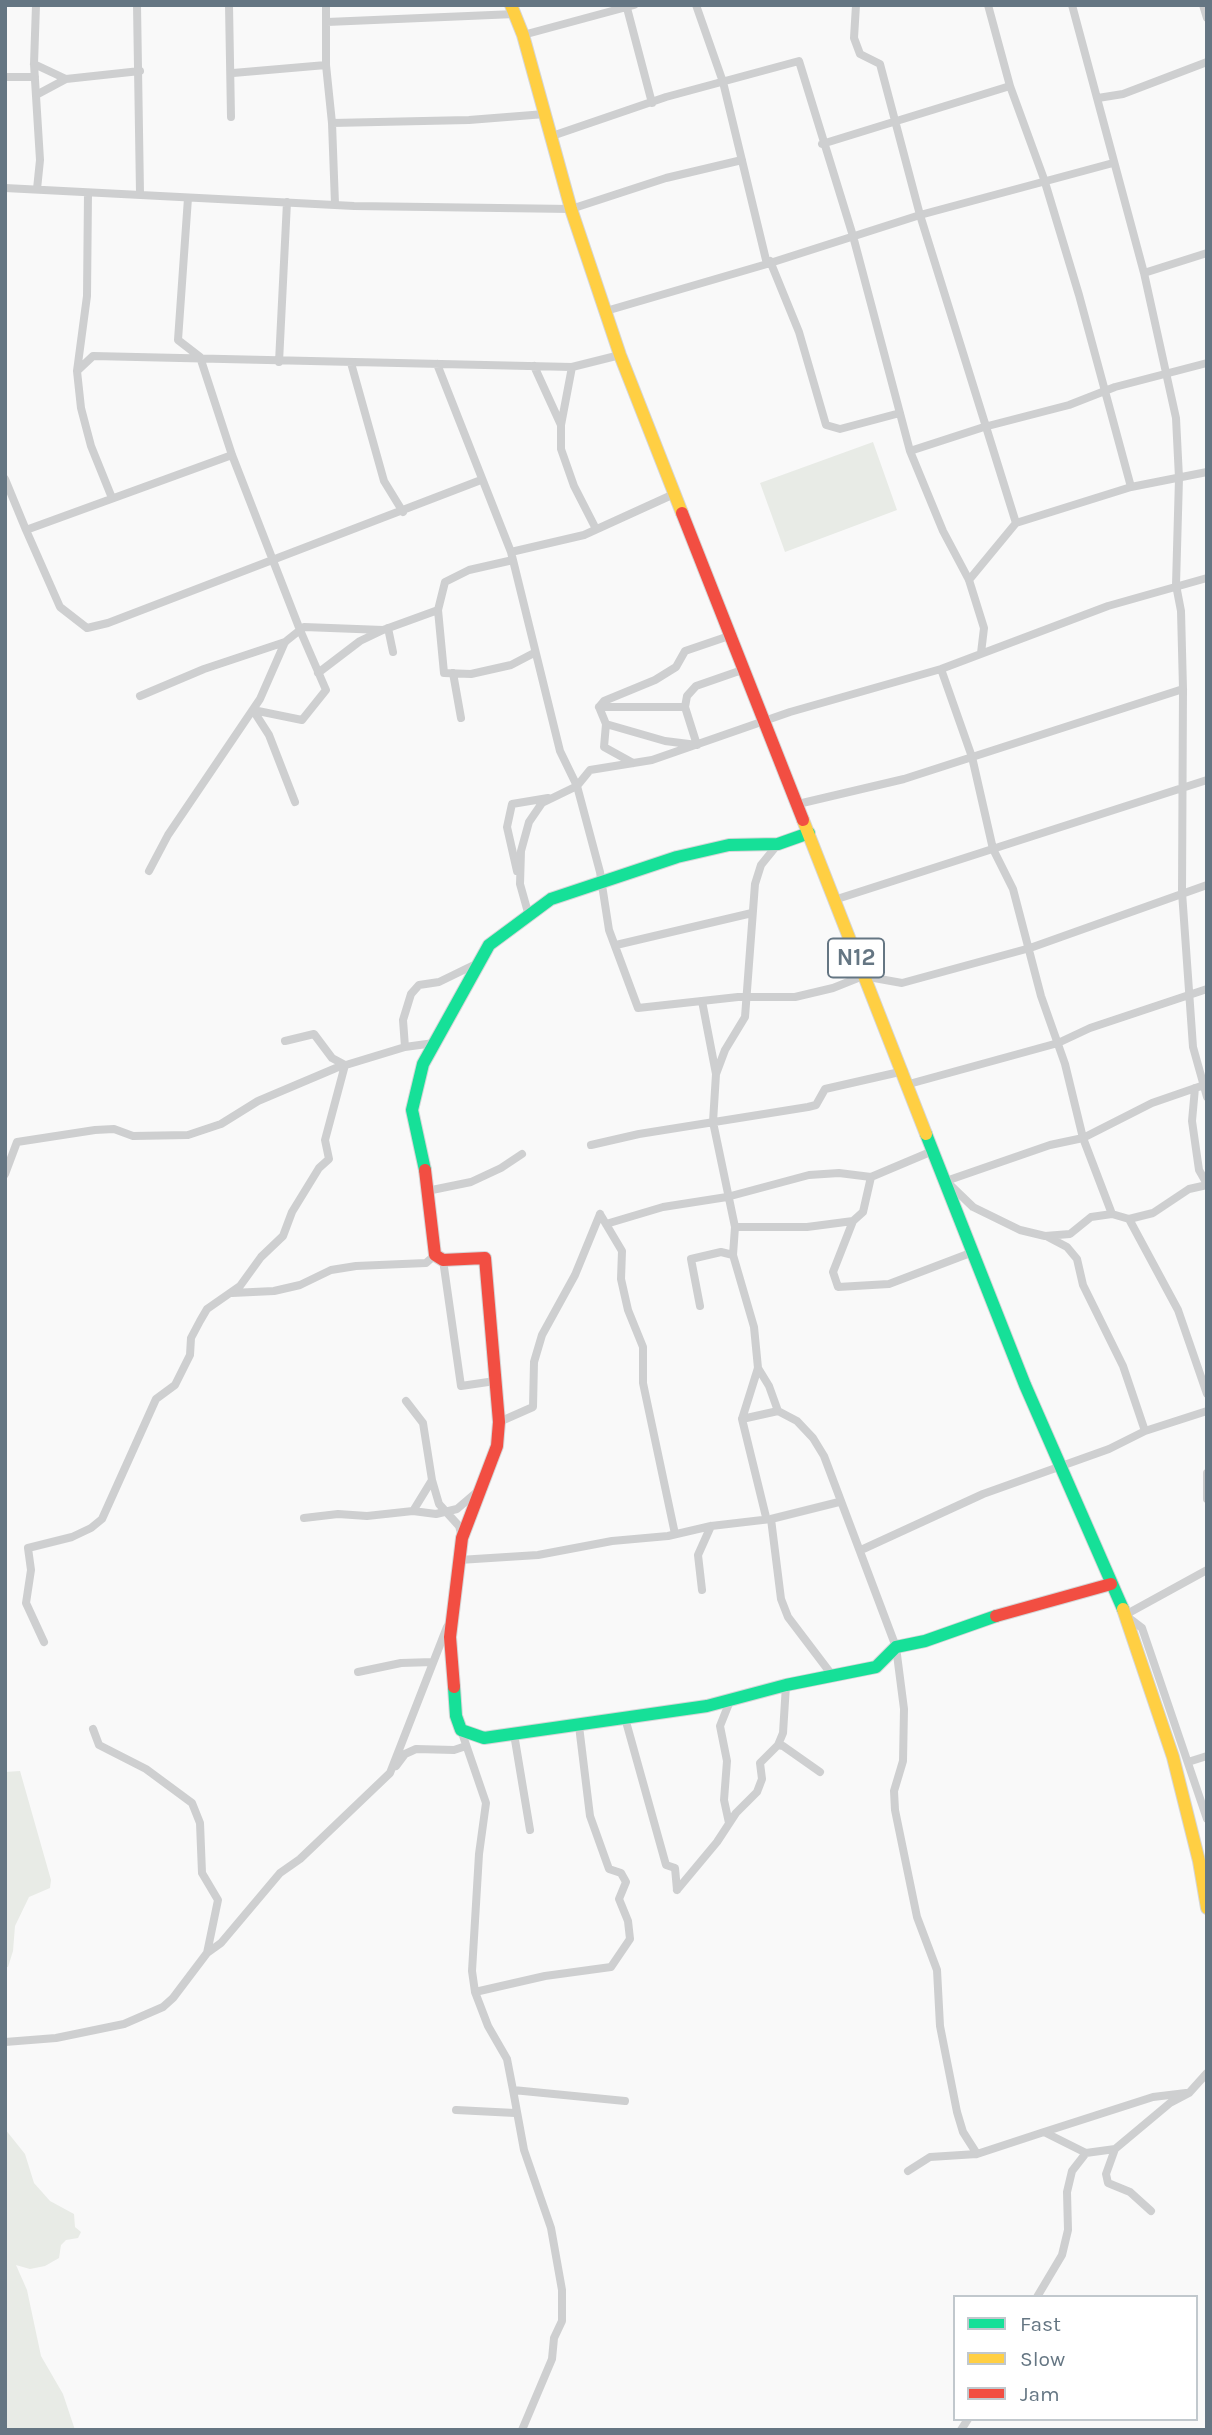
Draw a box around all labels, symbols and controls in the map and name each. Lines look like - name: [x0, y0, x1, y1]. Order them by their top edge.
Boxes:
- road number: N12: [828, 939, 884, 978]
- legend: [953, 2295, 1198, 2421]
- text: Fast: [1020, 2312, 1061, 2336]
- text: Slow: [1020, 2347, 1065, 2371]
- text: Jam: [1020, 2382, 1060, 2406]

